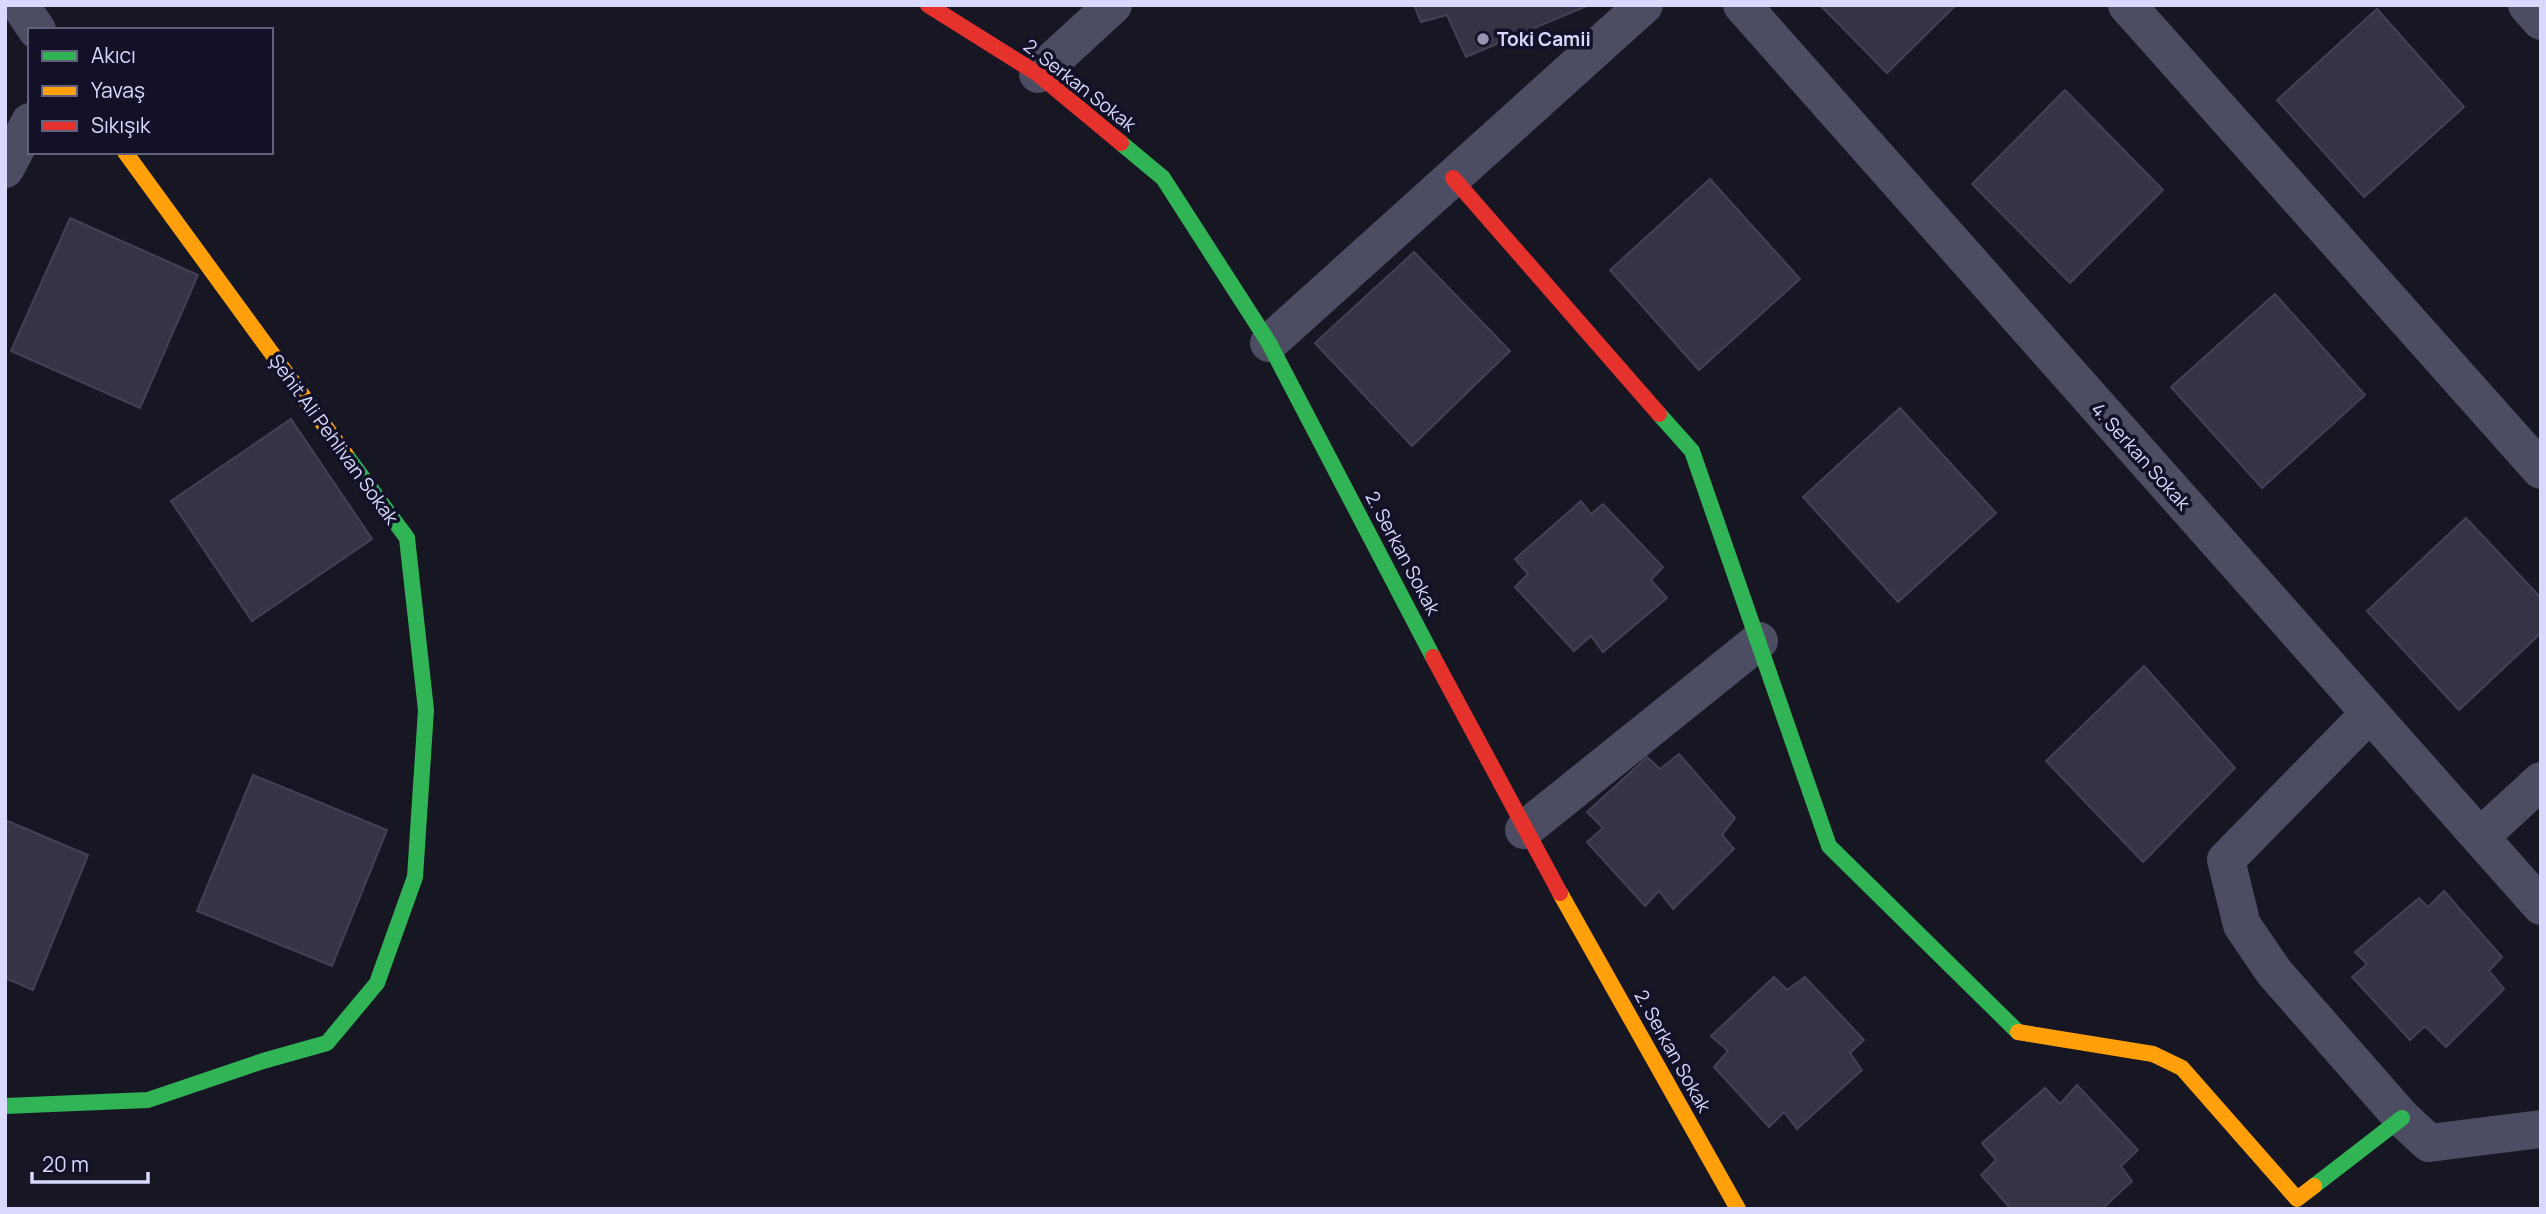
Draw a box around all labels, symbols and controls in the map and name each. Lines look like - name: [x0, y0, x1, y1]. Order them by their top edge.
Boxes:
- place label: Toki Camii: [1497, 26, 1591, 52]
- legend: [28, 28, 273, 154]
- marker: Toki Camii: [1475, 31, 1491, 47]
- street label: 2. Serkan Sokak: [1018, 33, 1142, 138]
- text: Akıcı: [91, 41, 136, 69]
- text: Yavaş: [91, 76, 145, 104]
- text: Sıkışık: [91, 111, 151, 139]
- street label: Şehit Ali Pehlivan Sokak: [263, 349, 405, 530]
- street label: 4. Serkan Sokak: [2086, 397, 2197, 516]
- street label: 2. Serkan Sokak: [1359, 487, 1447, 620]
- street label: 2. Serkan Sokak: [1629, 985, 1718, 1118]
- scale bar: [32, 1140, 147, 1184]
- text: 20 m: [42, 1150, 89, 1178]

